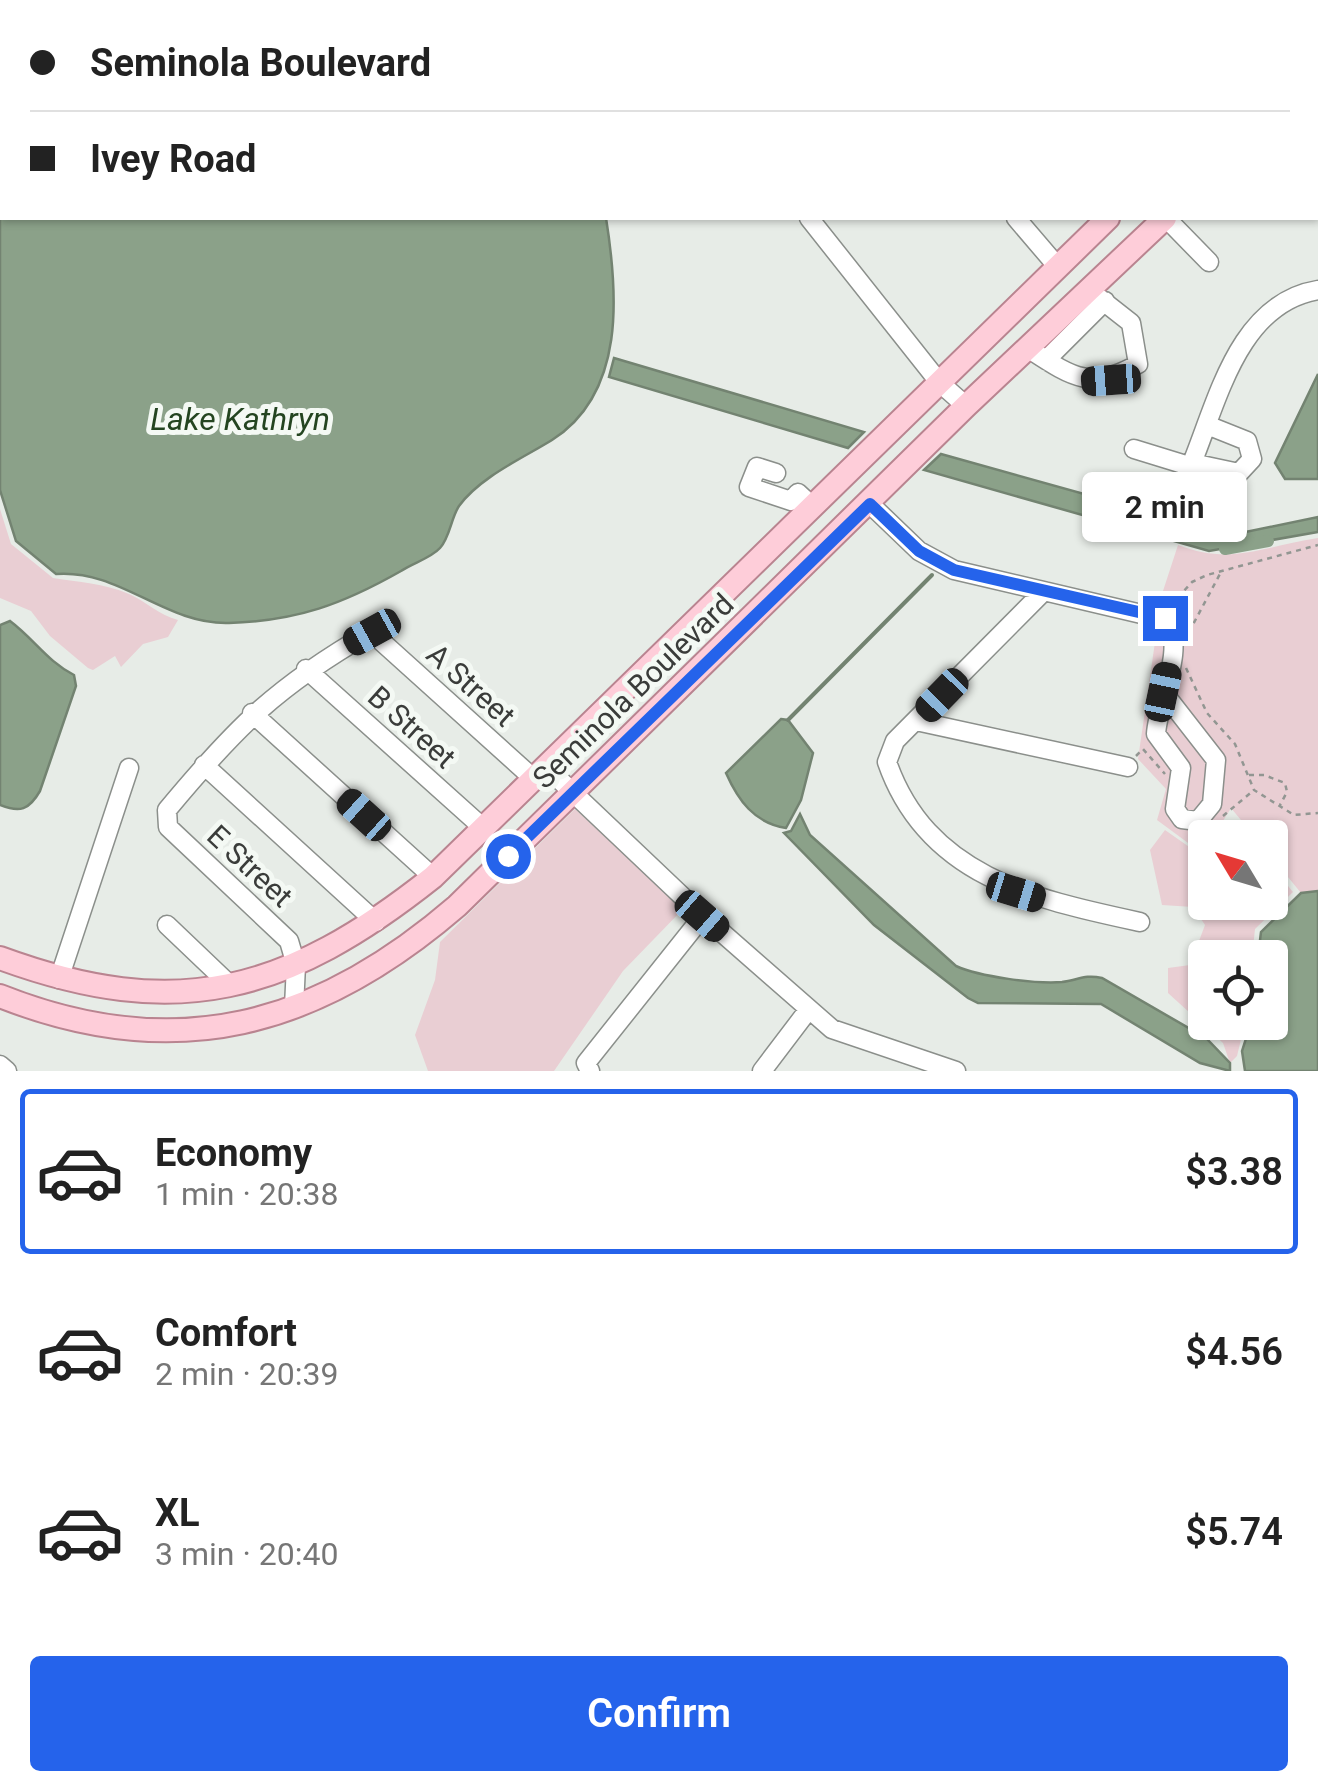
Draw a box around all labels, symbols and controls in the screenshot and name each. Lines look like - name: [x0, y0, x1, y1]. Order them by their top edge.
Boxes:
- text: Seminola Boulevard: [90, 41, 431, 85]
- text: Ivey Road: [90, 137, 257, 181]
- car: [1080, 363, 1142, 397]
- water label: Lake Kathryn: [150, 400, 330, 438]
- callout: 2 min: [1082, 473, 1248, 543]
- text: 2 min: [1124, 488, 1205, 526]
- street label: Seminola Boulevard: [526, 586, 740, 796]
- route end: [1143, 596, 1188, 641]
- car: [338, 604, 406, 660]
- street label: A Street: [420, 636, 522, 734]
- car: [1142, 660, 1184, 724]
- car: [910, 663, 974, 727]
- street label: B Street: [361, 679, 463, 775]
- car: [332, 784, 396, 846]
- street label: E Street: [200, 818, 300, 914]
- north arrow: [1188, 820, 1288, 920]
- map controls: [1188, 820, 1288, 1040]
- route start: [486, 834, 531, 879]
- car: [983, 869, 1049, 915]
- car: [670, 885, 734, 947]
- button: locate: [1188, 940, 1288, 1040]
- icon: car: [35, 1127, 125, 1217]
- text: Economy: [155, 1131, 312, 1175]
- text: $3.38: [1185, 1150, 1283, 1194]
- text: 1 min · 20:38: [155, 1175, 338, 1213]
- icon: car: [35, 1307, 125, 1397]
- text: Comfort: [155, 1311, 297, 1355]
- text: $4.56: [1185, 1330, 1283, 1374]
- text: 2 min · 20:39: [155, 1355, 338, 1393]
- icon: car: [35, 1487, 125, 1577]
- text: XL: [155, 1491, 200, 1535]
- text: $5.74: [1185, 1510, 1283, 1554]
- text: 3 min · 20:40: [155, 1535, 338, 1573]
- button: Confirm: [30, 1656, 1288, 1771]

